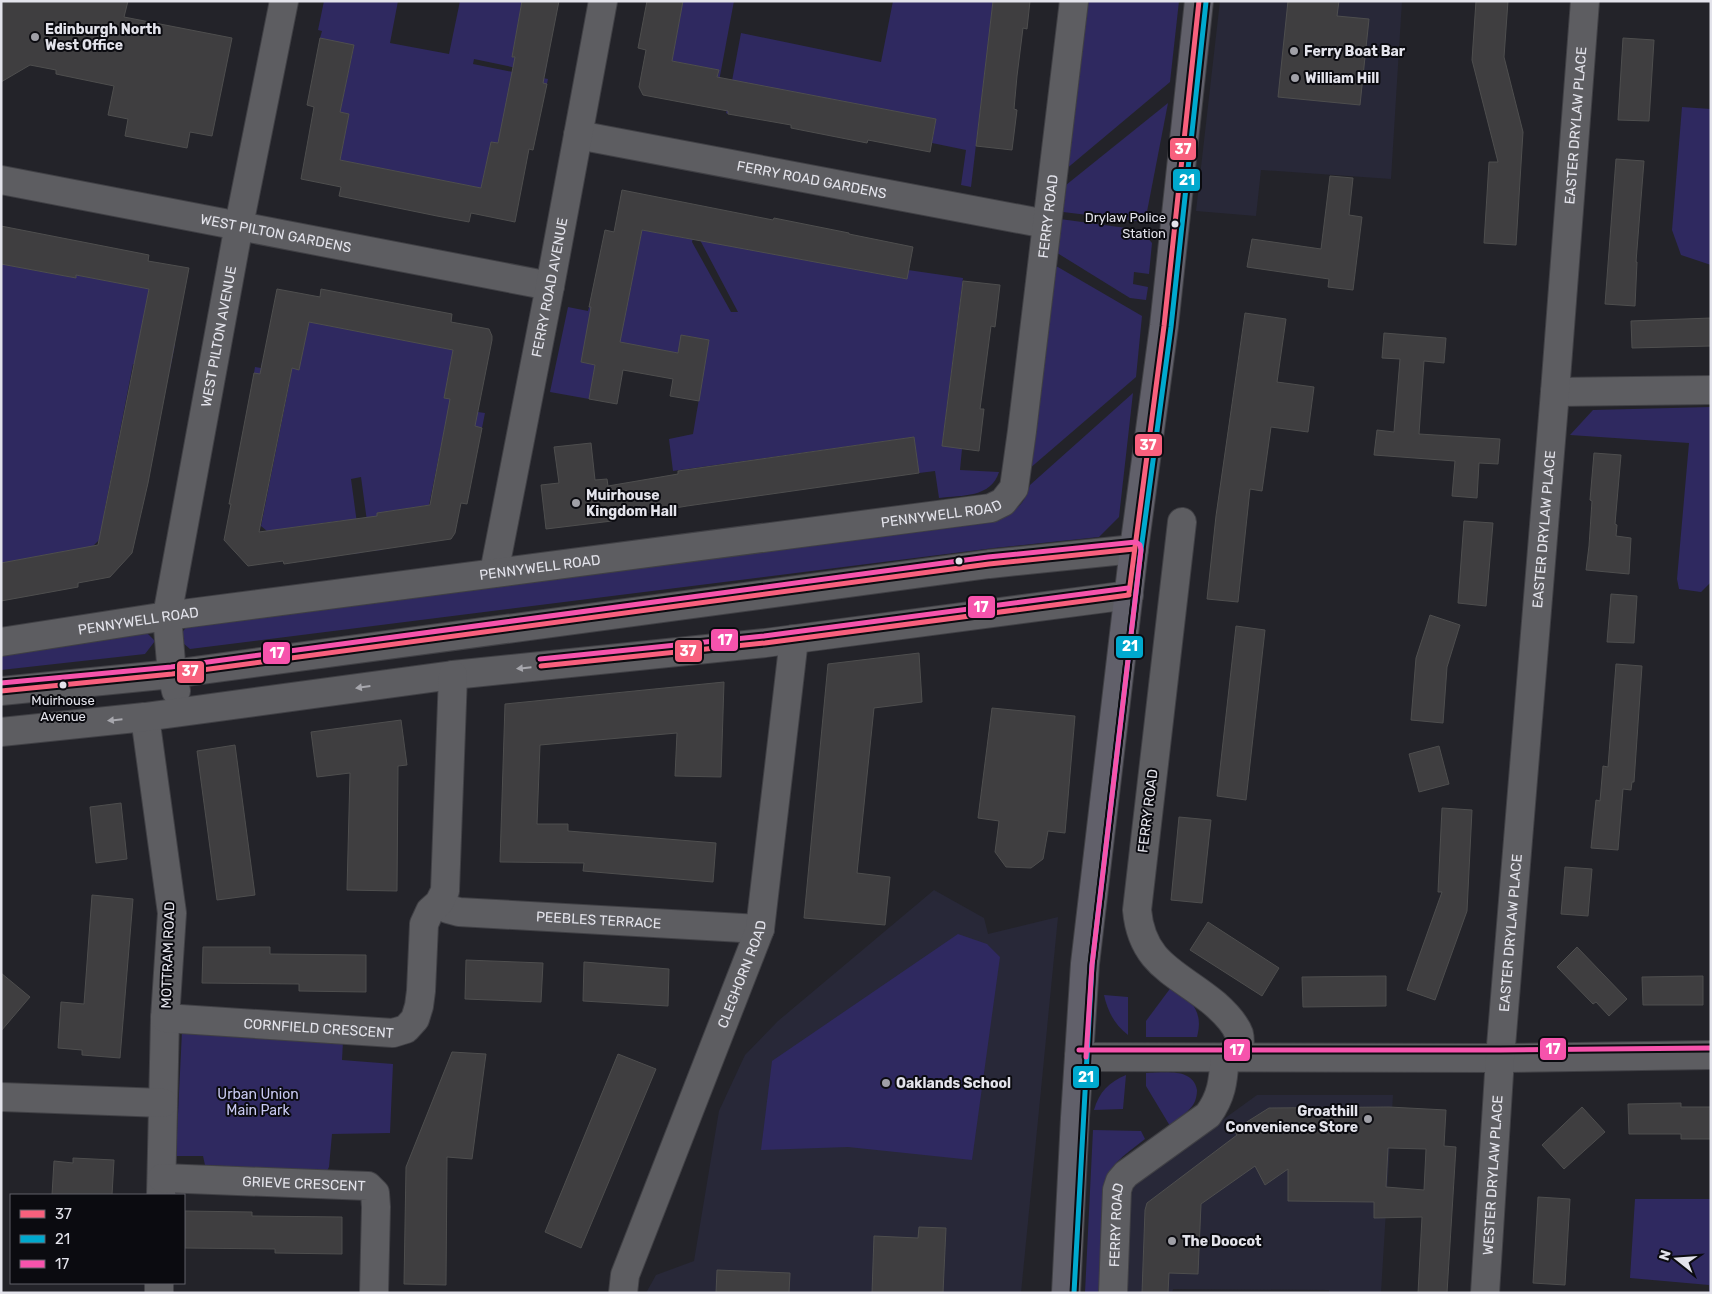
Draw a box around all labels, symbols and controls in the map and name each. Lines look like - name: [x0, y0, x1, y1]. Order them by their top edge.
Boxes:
- place label: Edinburgh North West Office: [45, 21, 161, 54]
- marker: Edinburgh North West Office: [29, 31, 41, 43]
- place label: Ferry Boat Bar: [1304, 43, 1406, 60]
- marker: Ferry Boat Bar: [1288, 45, 1300, 57]
- street label: EASTER DRYLAW PLACE: [1561, 46, 1590, 205]
- place label: William Hill: [1305, 70, 1379, 87]
- marker: William Hill: [1289, 72, 1301, 84]
- line badge: 37: [1169, 137, 1197, 161]
- text: 37: [1174, 141, 1192, 158]
- street label: FERRY ROAD GARDENS: [735, 157, 888, 202]
- line badge: 21: [1172, 168, 1201, 192]
- text: 21: [1179, 172, 1195, 189]
- street label: FERRY ROAD: [1034, 174, 1061, 259]
- street label: WEST PILTON GARDENS: [199, 210, 353, 256]
- place label: Drylaw Police Station: [1085, 210, 1166, 241]
- street label: FERRY ROAD AVENUE: [528, 216, 571, 359]
- marker: Drylaw Police Station: [1170, 219, 1180, 229]
- street label: WEST PILTON AVENUE: [197, 264, 240, 408]
- line badge: 37: [1134, 433, 1163, 457]
- text: 37: [1139, 437, 1157, 454]
- street label: EASTER DRYLAW PLACE: [1529, 450, 1559, 609]
- place label: Muirhouse Kingdom Hall: [586, 487, 677, 520]
- street label: PENNYWELL ROAD: [880, 495, 1005, 531]
- marker: Muirhouse Kingdom Hall: [570, 497, 582, 509]
- street label: PENNYWELL ROAD: [478, 551, 601, 584]
- unlabelled marker: [954, 556, 964, 566]
- line badge: 17: [967, 595, 996, 619]
- text: 17: [974, 599, 988, 616]
- street label: PENNYWELL ROAD: [77, 603, 200, 638]
- line badge: 17: [710, 628, 739, 652]
- text: 17: [718, 632, 732, 649]
- line badge: 21: [1115, 635, 1144, 659]
- text: 21: [1122, 638, 1138, 655]
- line badge: 37: [674, 639, 703, 663]
- line badge: 17: [262, 641, 291, 665]
- text: 37: [679, 643, 697, 660]
- text: 17: [270, 645, 284, 662]
- line badge: 37: [176, 660, 205, 684]
- text: 37: [181, 663, 199, 680]
- one-way arrow: [516, 664, 532, 672]
- marker: Muirhouse Avenue: [58, 680, 68, 690]
- one-way arrow: [355, 683, 371, 691]
- place label: Muirhouse Avenue: [31, 693, 95, 724]
- one-way arrow: [107, 716, 123, 724]
- street label: FERRY ROAD: [1134, 768, 1162, 854]
- street label: EASTER DRYLAW PLACE: [1495, 853, 1525, 1013]
- street label: MOTTRAM ROAD: [158, 901, 178, 1009]
- street label: PEEBLES TERRACE: [535, 908, 662, 932]
- street label: CLEGHORN ROAD: [714, 919, 769, 1031]
- street label: CORNFIELD CRESCENT: [243, 1015, 394, 1042]
- line badge: 17: [1539, 1037, 1567, 1061]
- line badge: 17: [1223, 1038, 1251, 1062]
- text: 17: [1546, 1041, 1560, 1058]
- text: 17: [1230, 1042, 1244, 1059]
- line badge: 21: [1072, 1065, 1100, 1089]
- text: 21: [1078, 1069, 1094, 1086]
- place label: Oaklands School: [896, 1075, 1011, 1092]
- marker: Oaklands School: [880, 1077, 892, 1089]
- park label: Urban Union Main Park: [217, 1086, 299, 1119]
- street label: WESTER DRYLAW PLACE: [1479, 1095, 1506, 1256]
- place label: Groathill Convenience Store: [1226, 1103, 1358, 1136]
- marker: Groathill Convenience Store: [1362, 1113, 1374, 1125]
- street label: GRIEVE CRESCENT: [242, 1173, 366, 1194]
- street label: FERRY ROAD: [1106, 1181, 1127, 1267]
- legend: [10, 1194, 185, 1284]
- text: 37: [55, 1205, 72, 1223]
- text: 21: [55, 1230, 70, 1248]
- place label: The Doocot: [1182, 1233, 1262, 1250]
- north arrow: [1652, 1234, 1702, 1284]
- marker: The Doocot: [1166, 1235, 1178, 1247]
- text: N: [1655, 1248, 1675, 1263]
- text: 17: [55, 1255, 69, 1273]

